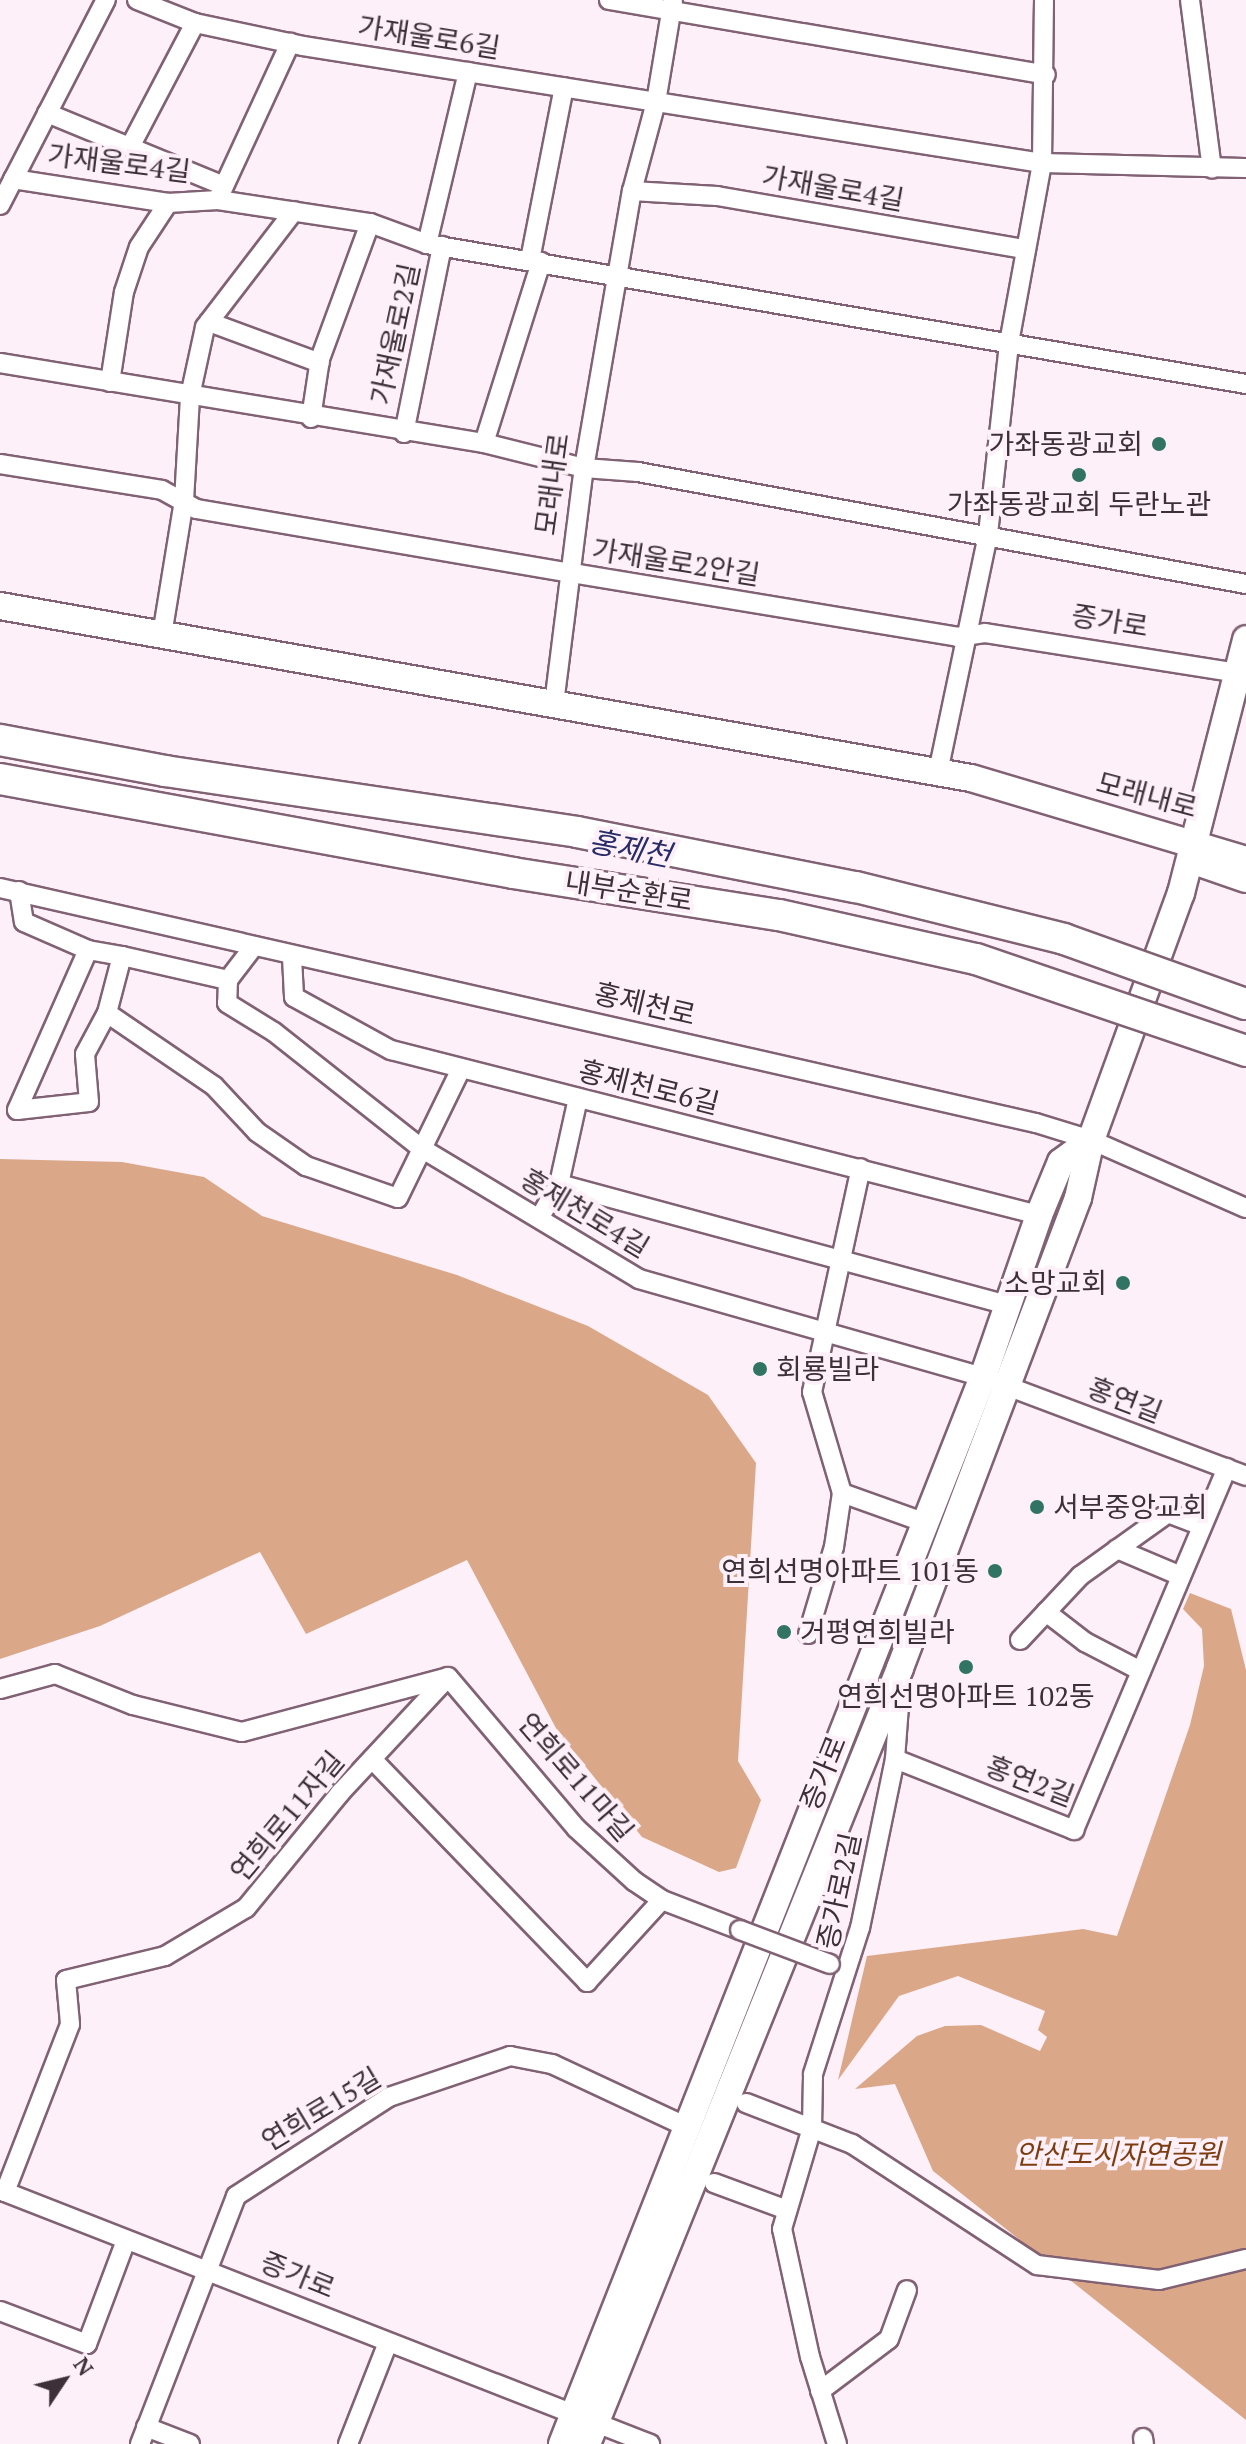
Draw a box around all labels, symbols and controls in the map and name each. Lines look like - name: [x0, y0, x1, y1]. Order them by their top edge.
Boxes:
- street label: 가재울로6길: [355, 9, 503, 65]
- street label: 가재울로4길: [46, 138, 192, 188]
- street label: 가재울로4길: [759, 159, 907, 217]
- street label: 가재울로2길: [364, 260, 426, 408]
- place label: 가좌동광교회: [988, 427, 1143, 461]
- street label: 모래내로: [528, 431, 576, 537]
- marker: 가좌동광교회: [1150, 435, 1168, 453]
- marker: 가좌동광교회 두란노관: [1070, 466, 1088, 484]
- place label: 가좌동광교회 두란노관: [947, 487, 1211, 521]
- street label: 가재울로2안길: [590, 532, 762, 592]
- street label: 증가로: [1069, 598, 1151, 644]
- street label: 모래내로: [1093, 765, 1201, 825]
- water label: 홍제천: [586, 822, 674, 874]
- street label: 내부순환로: [563, 864, 695, 918]
- street label: 홍제천로: [591, 976, 699, 1032]
- street label: 홍제천로6길: [575, 1053, 723, 1121]
- street label: 홍제천로4길: [515, 1162, 655, 1264]
- place label: 소망교회: [1004, 1266, 1107, 1300]
- marker: 소망교회: [1114, 1274, 1132, 1292]
- place label: 회룡빌라: [776, 1352, 879, 1386]
- marker: 회룡빌라: [751, 1360, 769, 1378]
- street label: 홍연길: [1083, 1370, 1167, 1430]
- place label: 서부중앙교회: [1053, 1490, 1208, 1524]
- marker: 서부중앙교회: [1028, 1498, 1046, 1516]
- place label: 연희선명아파트 101동: [721, 1554, 979, 1588]
- marker: 연희선명아파트 101동: [986, 1562, 1004, 1580]
- place label: 거평연희빌라: [800, 1615, 955, 1649]
- marker: 거평연희빌라: [775, 1623, 793, 1641]
- marker: 연희선명아파트 102동: [957, 1658, 975, 1676]
- place label: 연희선명아파트 102동: [837, 1679, 1095, 1713]
- street label: 연희로11마길: [511, 1706, 641, 1848]
- street label: 증가로: [793, 1731, 853, 1815]
- street label: 연희로11자길: [223, 1744, 351, 1888]
- street label: 홍연2길: [981, 1749, 1079, 1813]
- street label: 증가로2길: [810, 1830, 868, 1952]
- street label: 연희로15길: [255, 2060, 387, 2158]
- park label: 안산도시자연공원: [1015, 2137, 1221, 2171]
- street label: 증가로: [256, 2245, 340, 2305]
- north arrow: [24, 2340, 104, 2420]
- text: N: [67, 2351, 101, 2381]

